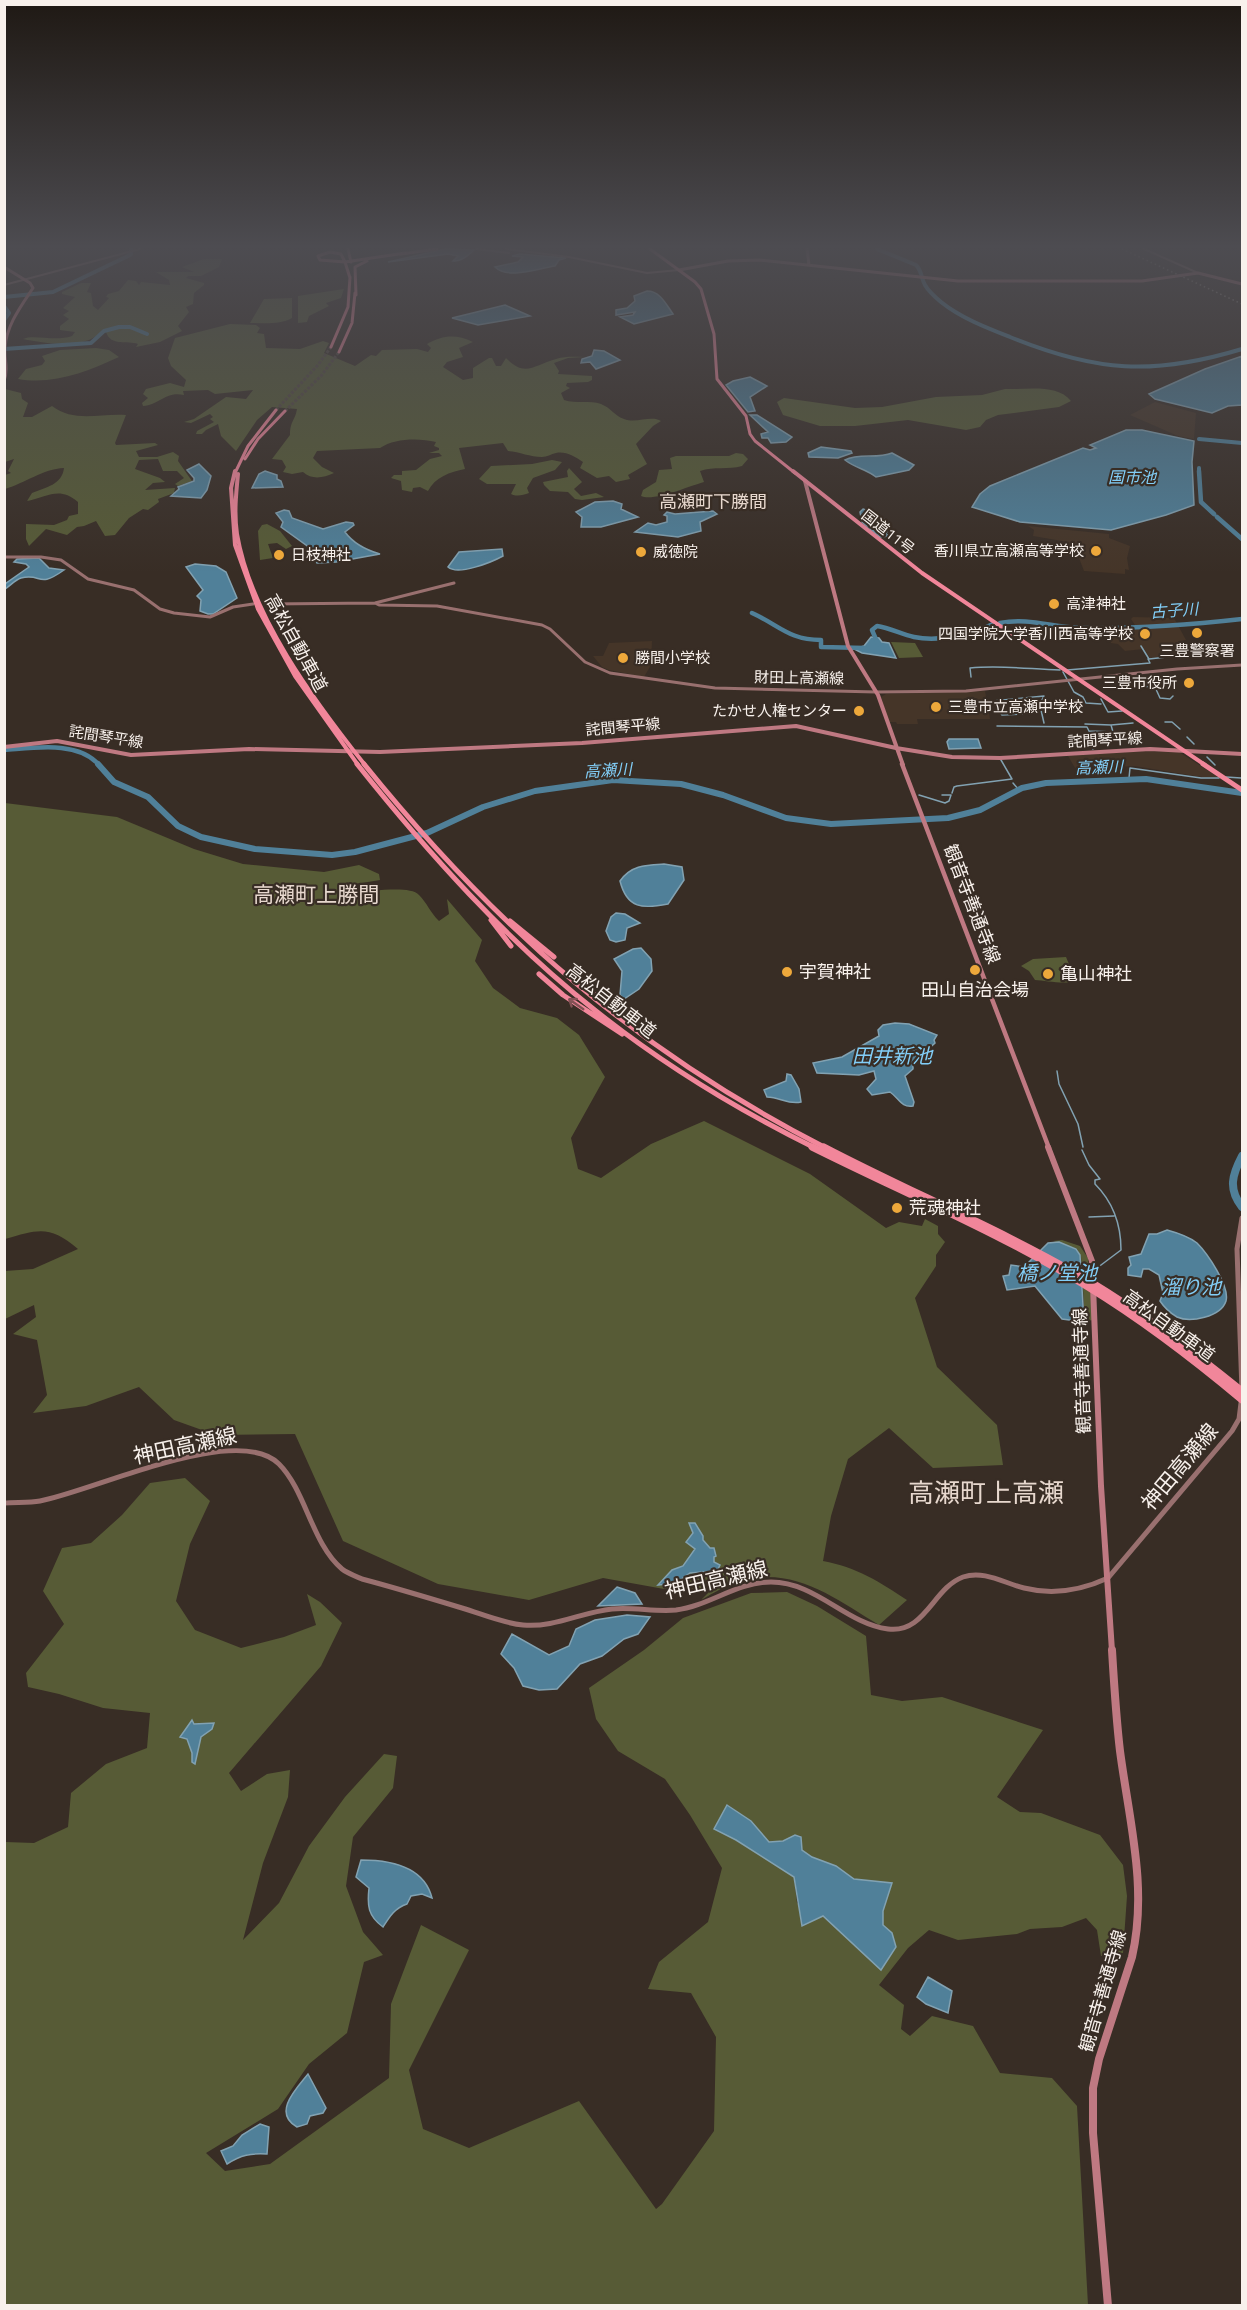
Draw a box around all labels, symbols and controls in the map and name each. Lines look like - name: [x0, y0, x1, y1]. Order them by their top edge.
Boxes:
- water label: 国市池: [1108, 465, 1158, 489]
- district label: 高瀬町下勝間: [659, 488, 767, 515]
- street label: 国道11号: [857, 504, 920, 560]
- place label: 香川県立高瀬高等学校: [934, 539, 1084, 562]
- place label: 威徳院: [653, 540, 698, 563]
- place label: 日枝神社: [291, 543, 351, 566]
- marker: 香川県立高瀬高等学校: [1089, 544, 1103, 558]
- marker: 威徳院: [634, 545, 648, 559]
- marker: 日枝神社: [272, 548, 286, 562]
- street label: 高松自動車道: [258, 589, 334, 697]
- place label: 高津神社: [1066, 592, 1126, 615]
- water label: 古子川: [1149, 596, 1201, 624]
- marker: 高津神社: [1047, 597, 1061, 611]
- place label: 四国学院大学香川西高等学校: [938, 622, 1133, 645]
- marker: 三豊警察署: [1190, 626, 1204, 640]
- marker: 四国学院大学香川西高等学校: [1138, 627, 1152, 641]
- place label: 三豊警察署: [1159, 639, 1235, 662]
- place label: 勝間小学校: [635, 646, 710, 669]
- marker: 勝間小学校: [616, 651, 630, 665]
- street label: 財田上高瀬線: [754, 665, 844, 690]
- place label: 三豊市役所: [1102, 671, 1177, 694]
- marker: 三豊市役所: [1182, 676, 1196, 690]
- place label: 三豊市立高瀬中学校: [948, 695, 1083, 718]
- place label: たかせ人権センター: [712, 699, 847, 722]
- marker: 三豊市立高瀬中学校: [929, 700, 943, 714]
- marker: たかせ人権センター: [852, 704, 866, 718]
- street label: 詫間琴平線: [585, 712, 661, 741]
- street label: 詫間琴平線: [67, 719, 145, 754]
- street label: 詫間琴平線: [1067, 726, 1143, 753]
- water label: 高瀬川: [1075, 754, 1125, 780]
- water label: 高瀬川: [583, 757, 635, 783]
- street label: 観音寺善通寺線: [937, 840, 1008, 967]
- district label: 高瀬町上勝間: [253, 878, 379, 910]
- street label: 高松自動車道: [560, 957, 662, 1044]
- place label: 宇賀神社: [799, 958, 871, 985]
- place label: 亀山神社: [1060, 960, 1132, 987]
- marker: 田山自治会場: [968, 963, 982, 977]
- marker: 宇賀神社: [780, 965, 794, 979]
- marker: 亀山神社: [1041, 967, 1055, 981]
- place label: 田山自治会場: [921, 976, 1029, 1003]
- one-way arrow: [568, 998, 584, 1010]
- water label: 田井新池: [852, 1040, 934, 1071]
- place label: 荒魂神社: [909, 1194, 981, 1221]
- marker: 荒魂神社: [890, 1201, 904, 1215]
- water label: 橋ノ堂池: [1017, 1257, 1099, 1288]
- water label: 溜り池: [1161, 1271, 1223, 1302]
- street label: 高松自動車道: [1118, 1283, 1221, 1368]
- street label: 観音寺善通寺線: [1066, 1308, 1097, 1434]
- street label: 神田高瀬線: [1133, 1416, 1225, 1517]
- street label: 神田高瀬線: [130, 1418, 239, 1472]
- district label: 高瀬町上高瀬: [908, 1473, 1064, 1512]
- street label: 神田高瀬線: [661, 1552, 771, 1606]
- street label: 観音寺善通寺線: [1072, 1927, 1133, 2055]

